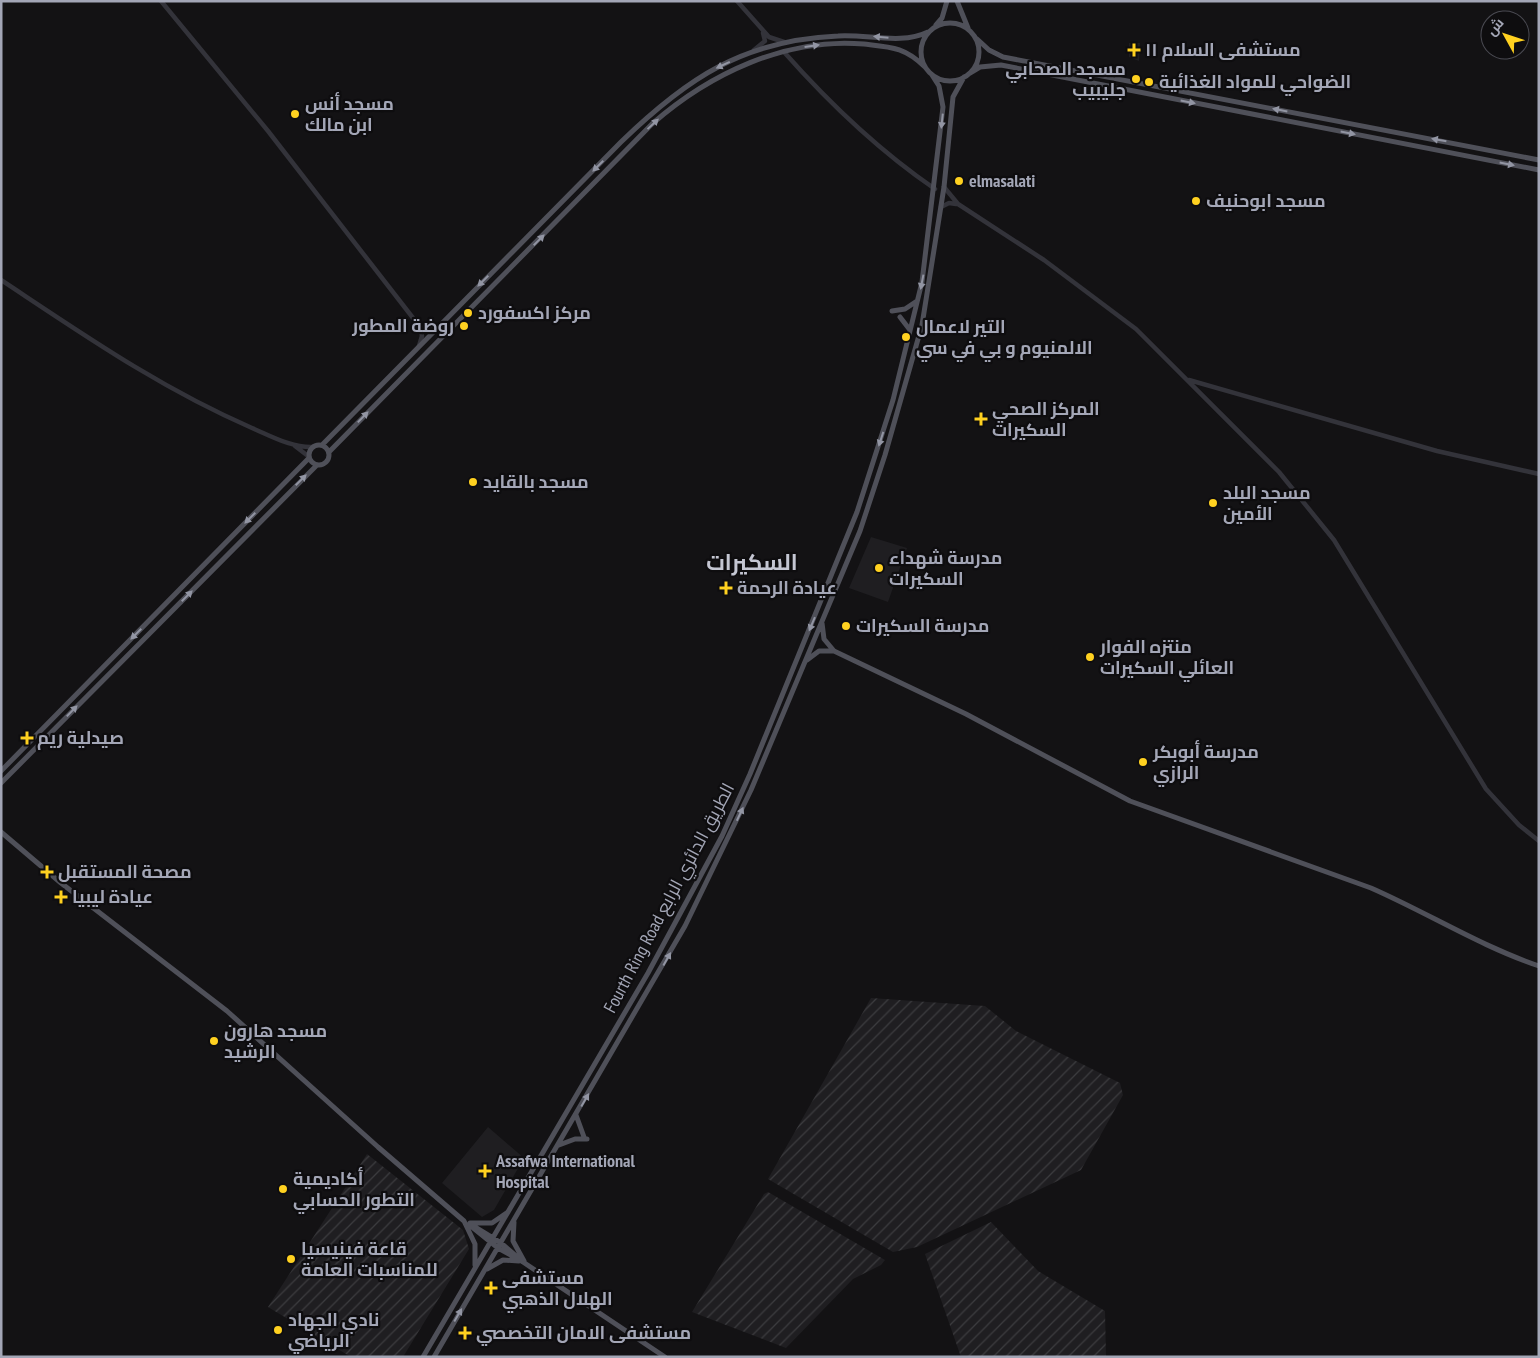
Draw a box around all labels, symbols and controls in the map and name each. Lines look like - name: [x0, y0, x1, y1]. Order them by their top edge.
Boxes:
- north arrow: [1480, 10, 1530, 60]
- text: ش: [1482, 14, 1508, 39]
- one-way arrow: [873, 33, 889, 41]
- place label: مستشفى السلام ١١: [1145, 38, 1301, 62]
- one-way arrow: [804, 42, 820, 50]
- marker: مستشفى السلام ١١: [1127, 43, 1141, 57]
- place label: مسجد الصحابي جليبيب: [1005, 57, 1126, 101]
- one-way arrow: [716, 61, 730, 69]
- place label: الضواحي للمواد الغذائية: [1159, 70, 1351, 97]
- marker: مسجد الصحابي جليبيب: [1130, 73, 1142, 85]
- marker: الضواحي للمواد الغذائية: [1143, 76, 1155, 88]
- place label: مسجد أنس ابن مالك: [305, 91, 394, 136]
- one-way arrow: [1181, 98, 1197, 106]
- one-way arrow: [1271, 106, 1287, 114]
- marker: مسجد أنس ابن مالك: [289, 108, 301, 120]
- one-way arrow: [938, 113, 946, 129]
- one-way arrow: [646, 118, 658, 130]
- one-way arrow: [1340, 129, 1356, 137]
- one-way arrow: [1431, 136, 1447, 144]
- one-way arrow: [592, 159, 604, 171]
- one-way arrow: [1500, 160, 1516, 168]
- place label: elmasalati: [969, 169, 1035, 192]
- marker: elmasalati: [953, 175, 965, 187]
- place label: مسجد ابوحنيف: [1206, 189, 1326, 212]
- marker: مسجد ابوحنيف: [1190, 195, 1202, 207]
- one-way arrow: [533, 234, 545, 246]
- one-way arrow: [478, 275, 490, 287]
- one-way arrow: [917, 275, 925, 291]
- place label: مركز اكسفورد: [478, 301, 591, 324]
- marker: مركز اكسفورد: [462, 307, 474, 319]
- place label: روضة المطور: [351, 314, 454, 337]
- place label: التير لاعمال الالمنيوم و بي في سي: [916, 315, 1093, 363]
- marker: روضة المطور: [458, 320, 470, 332]
- marker: التير لاعمال الالمنيوم و بي في سي: [900, 331, 912, 343]
- place label: المركز الصحي السكيرات: [992, 397, 1100, 441]
- one-way arrow: [356, 412, 368, 424]
- marker: المركز الصحي السكيرات: [974, 412, 988, 426]
- one-way arrow: [877, 432, 884, 447]
- place label: مسجد بالقايد: [483, 470, 589, 493]
- one-way arrow: [295, 474, 307, 486]
- marker: مسجد بالقايد: [467, 476, 479, 488]
- place label: مسجد البلد الأمين: [1223, 481, 1311, 525]
- marker: مسجد البلد الأمين: [1207, 497, 1219, 509]
- one-way arrow: [244, 512, 256, 524]
- place label: مدرسة شهداء السكيرات: [889, 546, 1003, 590]
- district label: السكيرات: [706, 548, 798, 576]
- marker: مدرسة شهداء السكيرات: [873, 562, 885, 574]
- place label: عيادة الرحمة: [737, 576, 837, 599]
- marker: عيادة الرحمة: [719, 581, 733, 595]
- one-way arrow: [181, 590, 193, 602]
- place label: مدرسة السكيرات: [856, 614, 990, 637]
- one-way arrow: [807, 617, 815, 631]
- marker: مدرسة السكيرات: [840, 620, 852, 632]
- one-way arrow: [130, 628, 142, 640]
- place label: منتزه الفوار العائلي السكيرات: [1099, 635, 1234, 683]
- marker: منتزه الفوار العائلي السكيرات: [1084, 651, 1096, 663]
- one-way arrow: [66, 705, 78, 717]
- place label: صيدلية ريم: [37, 726, 124, 750]
- marker: صيدلية ريم: [21, 732, 33, 744]
- place label: مدرسة أبوبكر الرازي: [1152, 739, 1259, 787]
- marker: مدرسة أبوبكر الرازي: [1137, 756, 1149, 768]
- street label: Fourth Ring Road الطريق الدائري الرابع: [598, 779, 742, 1018]
- one-way arrow: [736, 807, 744, 821]
- place label: مصحة المستقبل: [58, 860, 192, 883]
- marker: مصحة المستقبل: [40, 865, 54, 879]
- place label: عيادة ليبيا: [72, 885, 153, 908]
- marker: عيادة ليبيا: [54, 890, 68, 904]
- one-way arrow: [662, 952, 671, 965]
- place label: مسجد هارون الرشيد: [224, 1019, 327, 1063]
- marker: مسجد هارون الرشيد: [208, 1035, 220, 1047]
- one-way arrow: [581, 1093, 590, 1106]
- place label: Assafwa International Hospital: [495, 1149, 635, 1193]
- marker: Assafwa International Hospital: [478, 1164, 492, 1178]
- place label: أكاديمية التطور الحسابي: [293, 1166, 415, 1215]
- marker: أكاديمية التطور الحسابي: [277, 1183, 289, 1195]
- place label: قاعة فينيسيا للمناسبات العامة: [301, 1237, 438, 1281]
- marker: قاعة فينيسيا للمناسبات العامة: [285, 1253, 297, 1265]
- place label: مستشفى الهلال الذهبي: [502, 1266, 613, 1314]
- marker: مستشفى الهلال الذهبي: [484, 1281, 498, 1295]
- place label: نادي الجهاد الرياضي: [288, 1308, 379, 1355]
- one-way arrow: [454, 1308, 463, 1321]
- place label: مستشفى الامان التخصصي: [476, 1321, 691, 1347]
- marker: نادي الجهاد الرياضي: [272, 1324, 284, 1336]
- marker: مستشفى الامان التخصصي: [458, 1326, 472, 1340]

